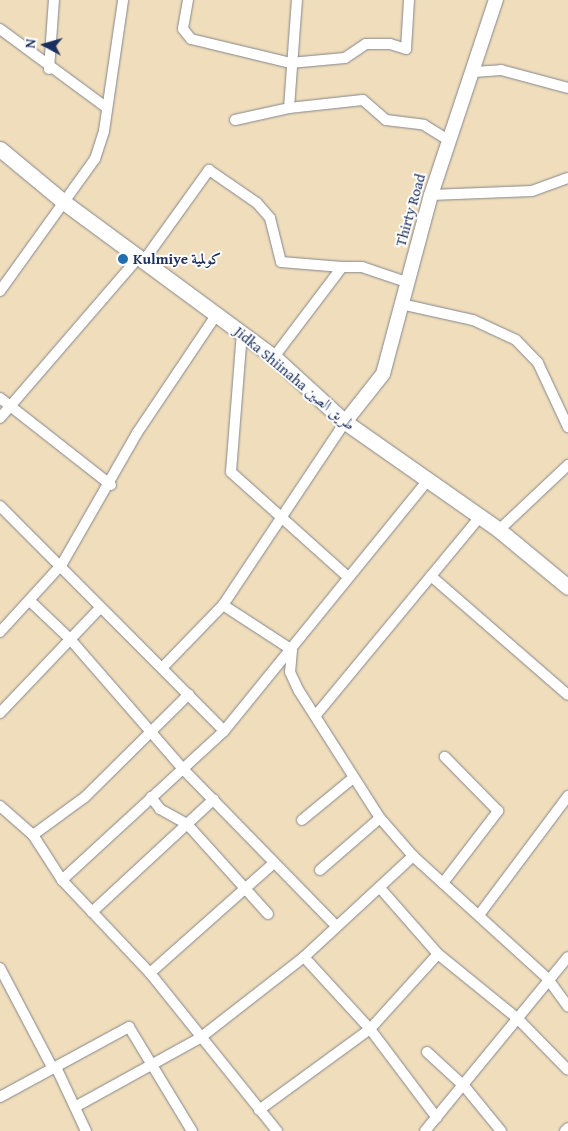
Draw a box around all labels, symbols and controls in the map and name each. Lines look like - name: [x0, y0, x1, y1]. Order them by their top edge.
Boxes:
- north arrow: [20, 20, 70, 70]
- text: N: [20, 38, 41, 49]
- street label: Thirty Road: [391, 172, 429, 248]
- place label: Kulmiye كولمية: [133, 250, 221, 268]
- marker: Kulmiye كولمية: [117, 253, 129, 265]
- street label: Jidka Shiinaha طريق الصين: [231, 322, 359, 434]

